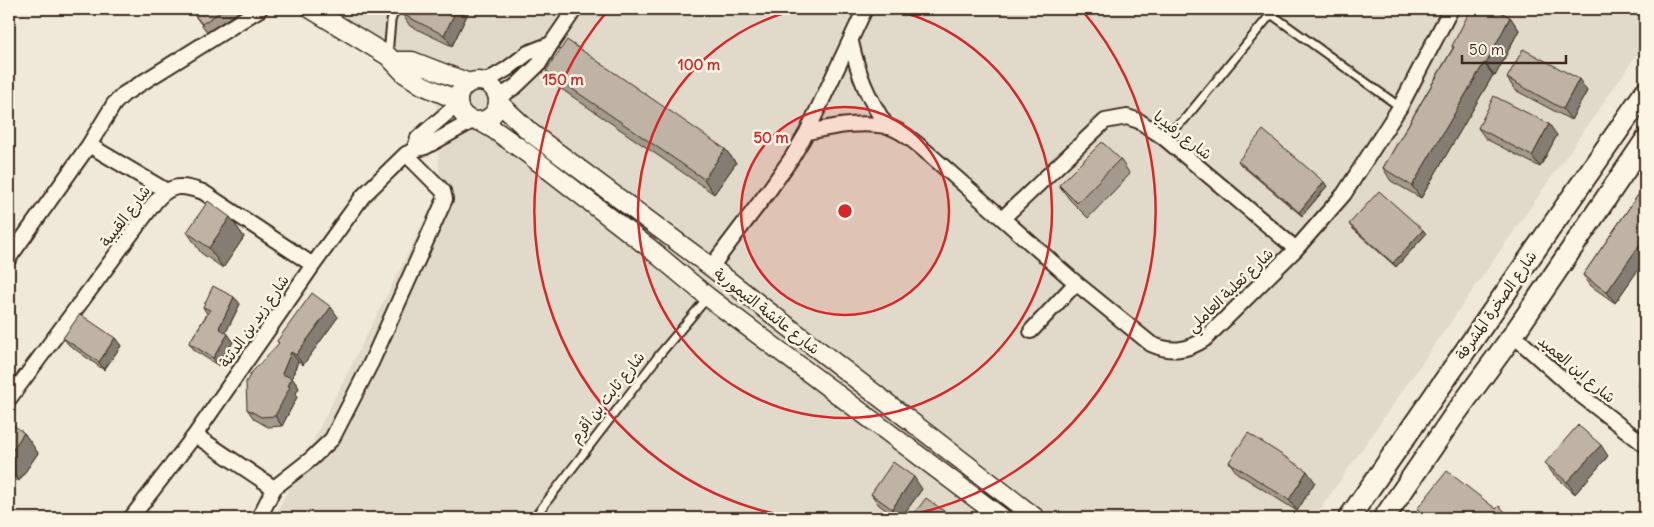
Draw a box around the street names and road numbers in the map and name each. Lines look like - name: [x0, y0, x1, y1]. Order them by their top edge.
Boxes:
- street label: شارع رفيديا: [1150, 106, 1216, 164]
- street label: شارع القبيبة: [96, 182, 155, 251]
- street label: شارع ثعلبة العاملي: [1183, 244, 1280, 339]
- street label: شارع الصخرة المشرفة: [1451, 247, 1542, 364]
- street label: شارع عائشة التيمورية: [710, 264, 824, 359]
- street label: شارع زيد بن الدثنة: [215, 271, 294, 372]
- street label: شارع ابن العميد: [1534, 331, 1619, 408]
- street label: شارع ثابت بن أقرم: [565, 348, 651, 448]

